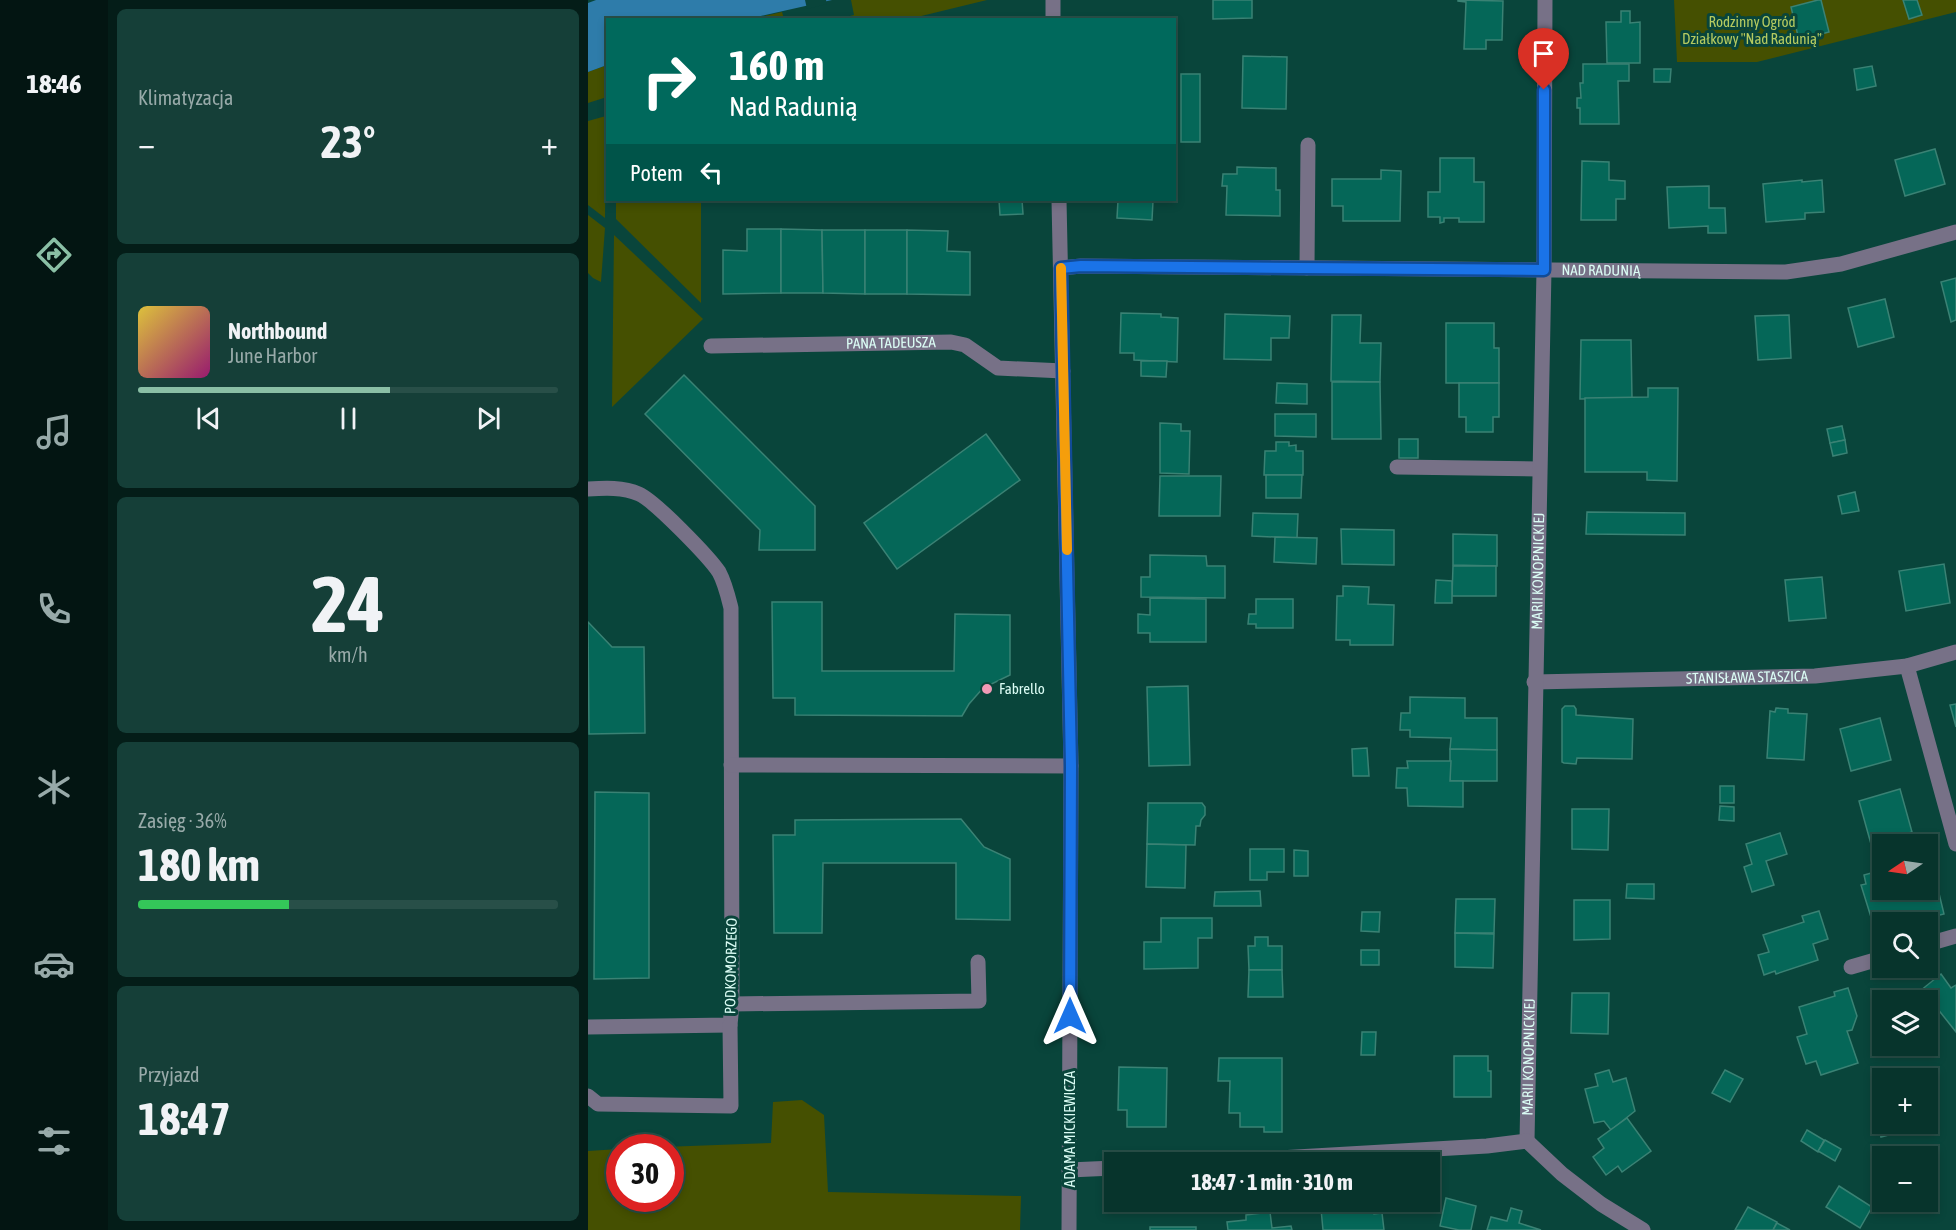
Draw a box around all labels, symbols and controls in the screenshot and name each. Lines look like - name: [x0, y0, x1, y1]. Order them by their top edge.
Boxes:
- park label: Rodzinny Ogród Działkowy "Nad Radunią": [1682, 13, 1822, 47]
- pin: [1518, 28, 1569, 90]
- icon: arrive: [1527, 37, 1560, 70]
- text: 160 m: [729, 41, 824, 89]
- icon: right: [630, 42, 708, 120]
- text: 18:46: [26, 68, 82, 99]
- text: Klimatyzacja: [138, 86, 233, 109]
- text: Nad Radunią: [729, 91, 858, 122]
- text: 23°: [321, 116, 375, 168]
- text: −: [138, 124, 155, 162]
- text: +: [541, 124, 558, 162]
- icon: left: [695, 156, 728, 189]
- text: Potem: [630, 160, 683, 186]
- icon: directions: [33, 234, 75, 276]
- street label: NAD RADUNIĄ: [1561, 261, 1641, 279]
- text: Northbound: [228, 318, 327, 344]
- street label: PANA TADEUSZA: [846, 333, 937, 352]
- text: June Harbor: [228, 344, 317, 367]
- icon: previous: [192, 402, 225, 435]
- icon: pause: [332, 402, 365, 435]
- icon: next: [472, 402, 505, 435]
- icon: music: [33, 411, 75, 453]
- street label: MARII KONOPNICKIEJ: [1528, 512, 1547, 630]
- text: 24: [311, 559, 385, 649]
- icon: phone: [33, 588, 75, 630]
- text: km/h: [328, 643, 368, 666]
- street label: STANISŁAWA STASZICA: [1686, 667, 1809, 687]
- place label: Fabrello: [999, 680, 1045, 697]
- marker: Fabrello: [980, 682, 994, 696]
- icon: climate: [33, 766, 75, 808]
- text: Zasięg · 36%: [138, 809, 227, 832]
- north arrow: [1872, 834, 1938, 900]
- map controls: [1872, 834, 1938, 1212]
- text: 180 km: [138, 839, 260, 891]
- button: search: [1872, 912, 1938, 978]
- street label: PODKOMORZEGO: [721, 917, 740, 1014]
- icon: car: [33, 943, 75, 985]
- position arrow: [1038, 984, 1102, 1048]
- button: layers: [1872, 990, 1938, 1056]
- street label: MARII KONOPNICKIEJ: [1518, 998, 1538, 1116]
- text: Przyjazd: [138, 1063, 200, 1086]
- button: +: [1872, 1068, 1938, 1134]
- street label: ADAMA MICKIEWICZA: [1061, 1070, 1078, 1187]
- text: 18:47: [138, 1093, 231, 1145]
- icon: filters: [33, 1120, 75, 1162]
- speed limit sign: 30: [606, 1134, 684, 1212]
- button: −: [1872, 1146, 1938, 1212]
- text: 18:47 · 1 min · 310 m: [1191, 1169, 1353, 1195]

